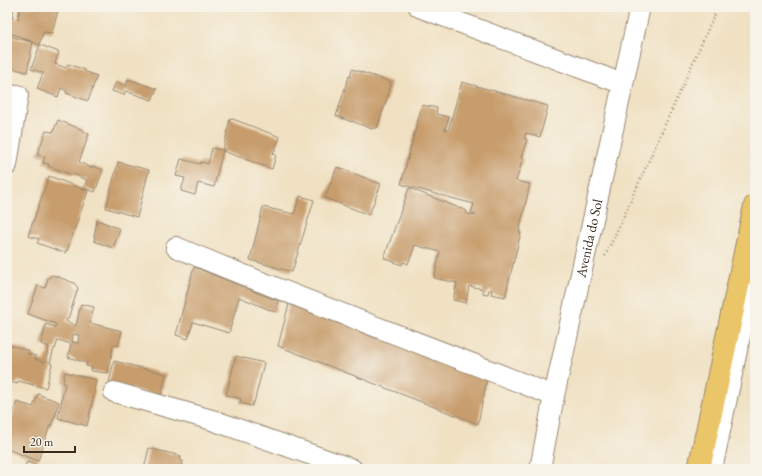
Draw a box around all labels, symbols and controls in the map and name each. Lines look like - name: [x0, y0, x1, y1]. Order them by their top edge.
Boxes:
- street label: Avenida do Sol: [571, 197, 606, 280]
- scale bar: [24, 428, 75, 454]
- text: 20 m: [30, 434, 54, 450]

